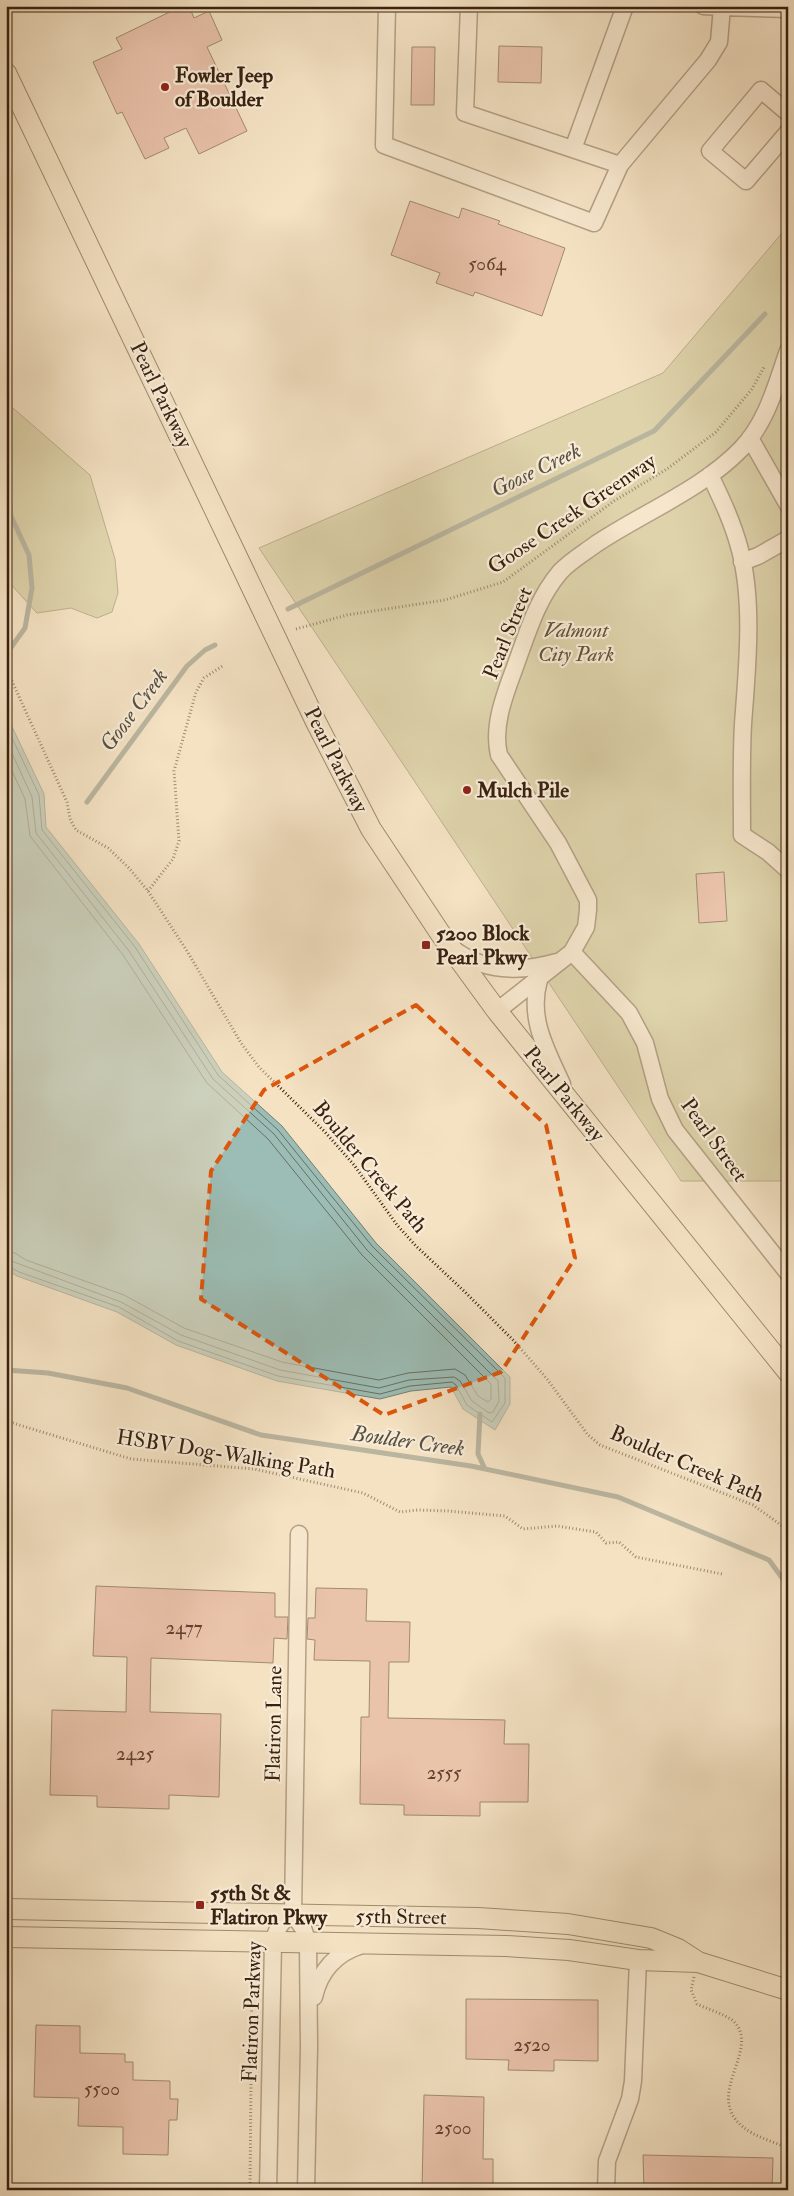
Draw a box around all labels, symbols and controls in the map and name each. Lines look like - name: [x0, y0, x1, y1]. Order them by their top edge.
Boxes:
- place label: Fowler Jeep of Boulder: [175, 62, 274, 113]
- marker: Fowler Jeep of Boulder: [159, 81, 171, 93]
- house number: 5064: [468, 252, 507, 276]
- street label: Pearl Parkway: [124, 337, 199, 453]
- water label: Goose Creek: [487, 436, 585, 504]
- street label: Goose Creek Greenway: [483, 447, 662, 580]
- street label: Pearl Street: [477, 583, 539, 683]
- park label: Valmont City Park: [538, 617, 614, 668]
- water label: Goose Creek: [94, 663, 174, 757]
- street label: Pearl Parkway: [298, 703, 375, 818]
- place label: Mulch Pile: [476, 777, 569, 804]
- marker: Mulch Pile: [461, 784, 473, 796]
- place label: 5200 Block Pearl Pkwy: [436, 920, 530, 971]
- marker: 5200 Block Pearl Pkwy: [420, 939, 432, 951]
- street label: Pearl Parkway: [517, 1041, 611, 1148]
- street label: Pearl Street: [674, 1093, 754, 1187]
- street label: Boulder Creek Path: [307, 1095, 433, 1239]
- water label: Boulder Creek: [349, 1419, 466, 1463]
- street label: Boulder Creek Path: [606, 1419, 768, 1509]
- street label: HSBV Dog-Walking Path: [115, 1423, 337, 1485]
- house number: 2477: [166, 1616, 203, 1640]
- street label: Flatiron Lane: [259, 1665, 289, 1782]
- house number: 2425: [116, 1742, 155, 1766]
- house number: 2555: [427, 1761, 462, 1785]
- place label: 55th St & Flatiron Pkwy: [210, 1880, 328, 1931]
- marker: 55th St & Flatiron Pkwy: [194, 1899, 206, 1911]
- street label: 55th Street: [355, 1903, 447, 1931]
- street label: Flatiron Parkway: [236, 1940, 268, 2083]
- house number: 2520: [513, 2033, 551, 2057]
- house number: 5500: [84, 2077, 120, 2101]
- house number: 2500: [434, 2116, 472, 2140]

